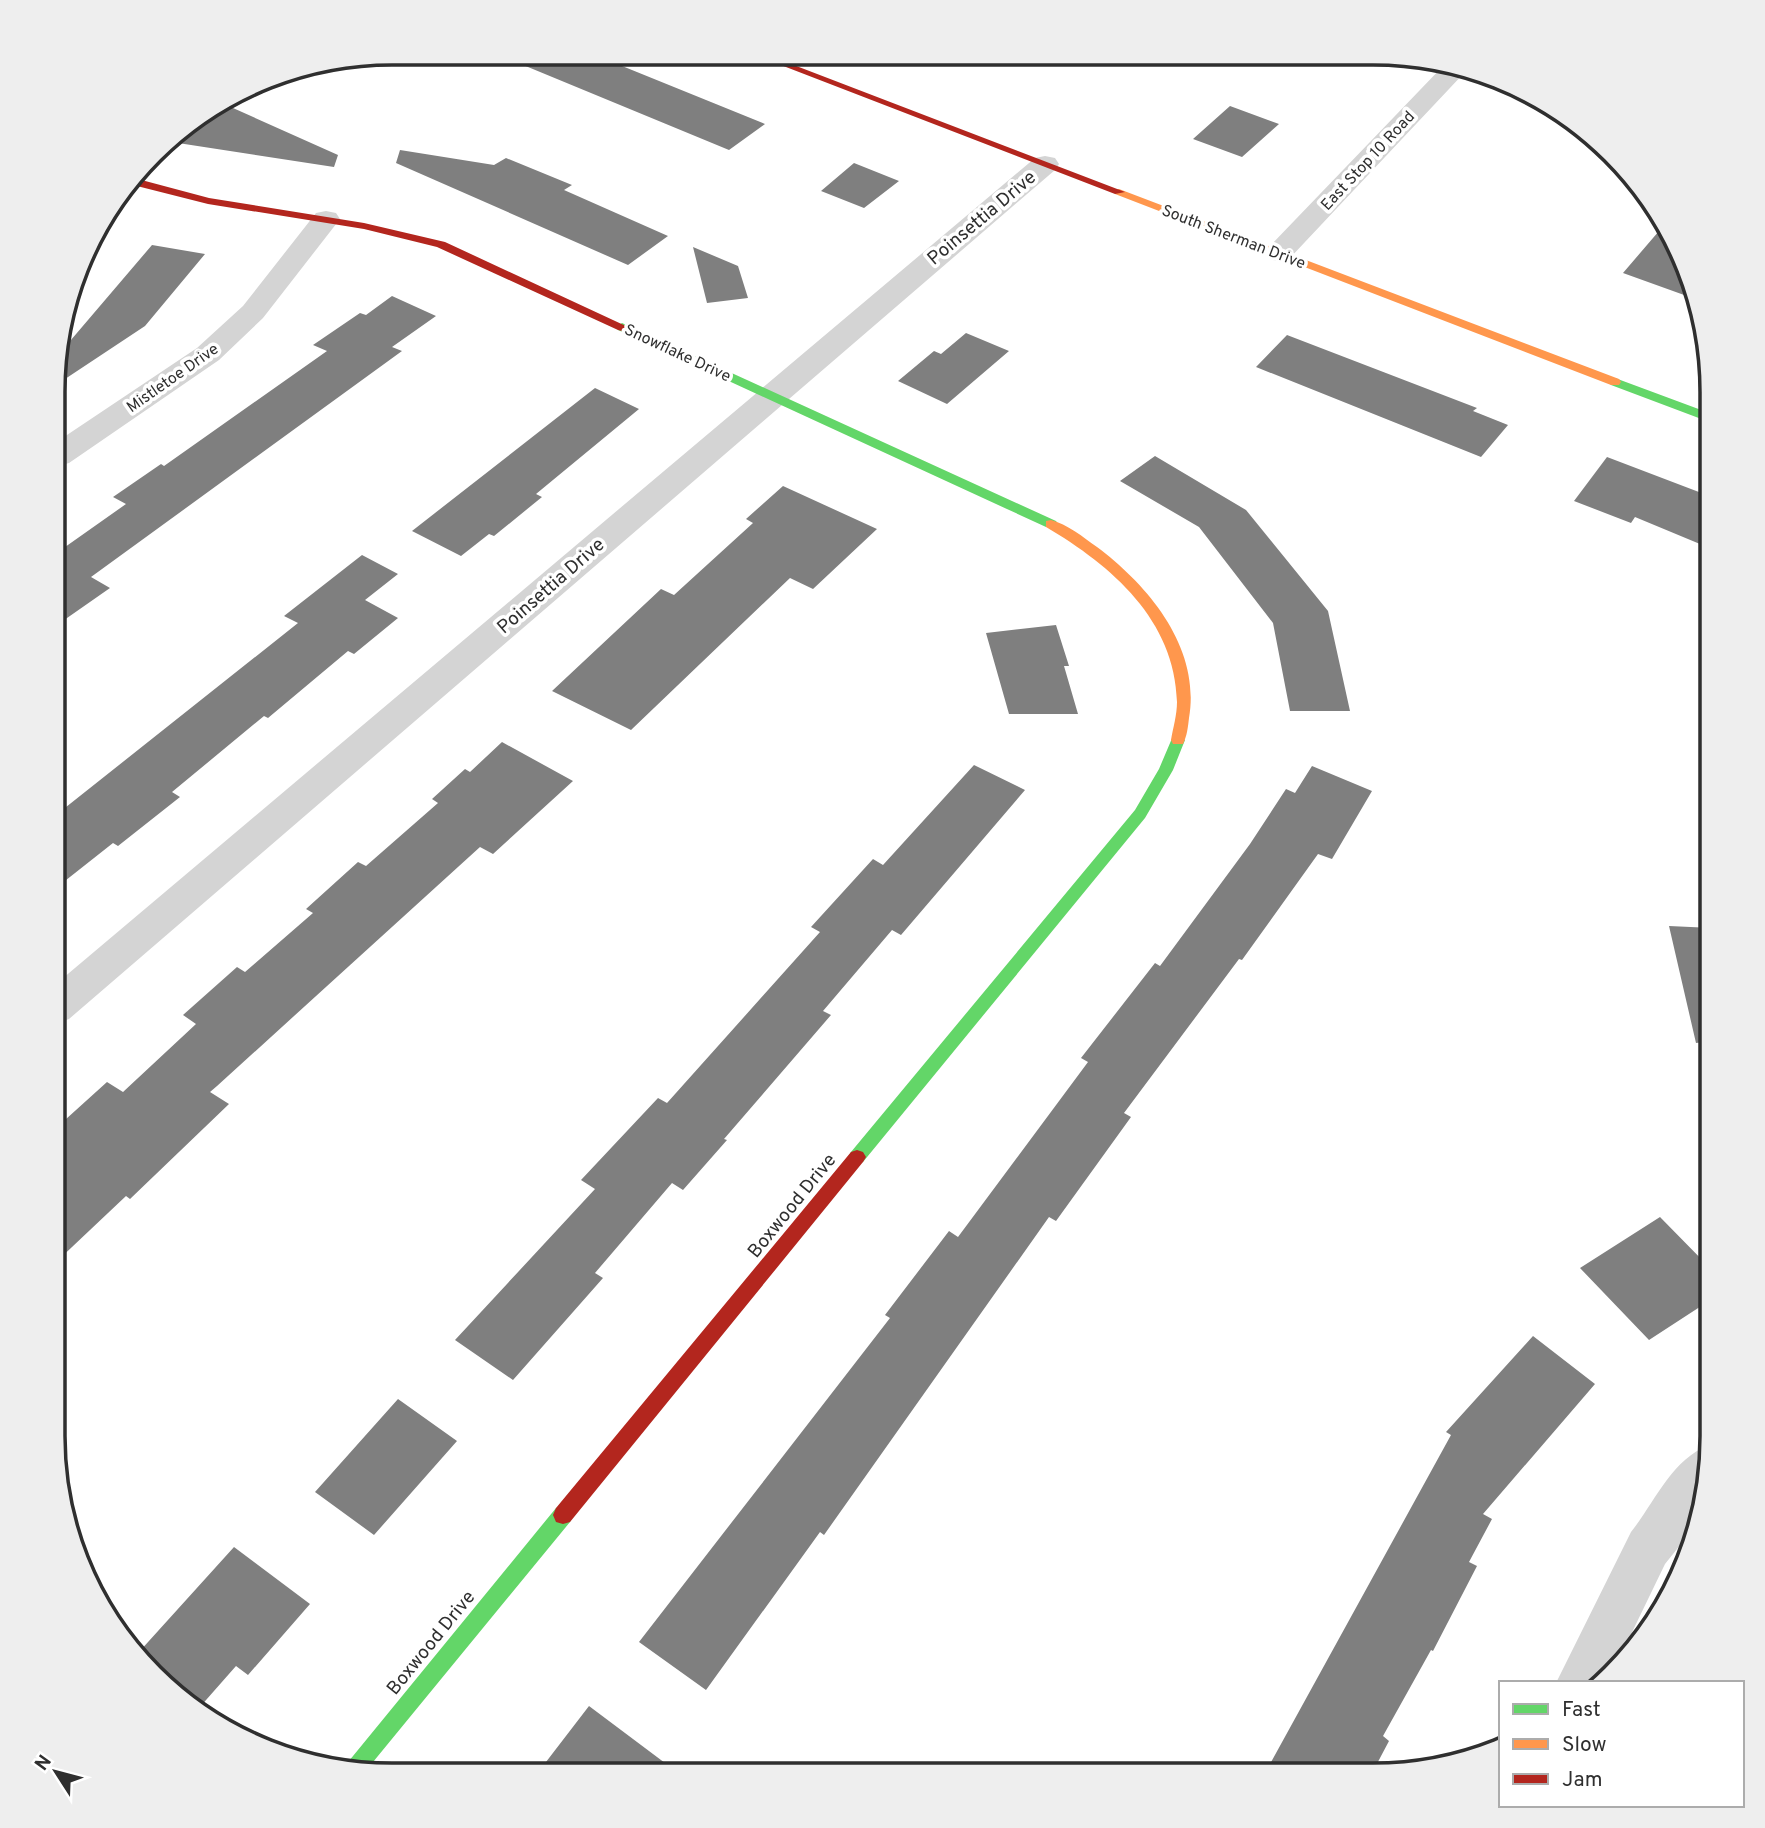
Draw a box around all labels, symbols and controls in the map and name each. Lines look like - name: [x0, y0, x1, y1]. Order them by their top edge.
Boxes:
- street label: East Stop 10 Road: [1317, 107, 1420, 215]
- street label: Poinsettia Drive: [923, 166, 1042, 271]
- street label: South Sherman Drive: [1159, 201, 1308, 275]
- street label: Snowflake Drive: [621, 320, 734, 387]
- street label: Mistletoe Drive: [123, 339, 223, 418]
- street label: Poinsettia Drive: [493, 533, 610, 640]
- street label: Boxwood Drive: [743, 1149, 842, 1263]
- street label: Boxwood Drive: [382, 1586, 481, 1700]
- legend: [1499, 1681, 1744, 1807]
- text: Fast: [1562, 1697, 1601, 1724]
- text: Slow: [1562, 1732, 1607, 1759]
- north arrow: [21, 1737, 91, 1807]
- text: N: [30, 1751, 58, 1776]
- text: Jam: [1562, 1767, 1603, 1794]

